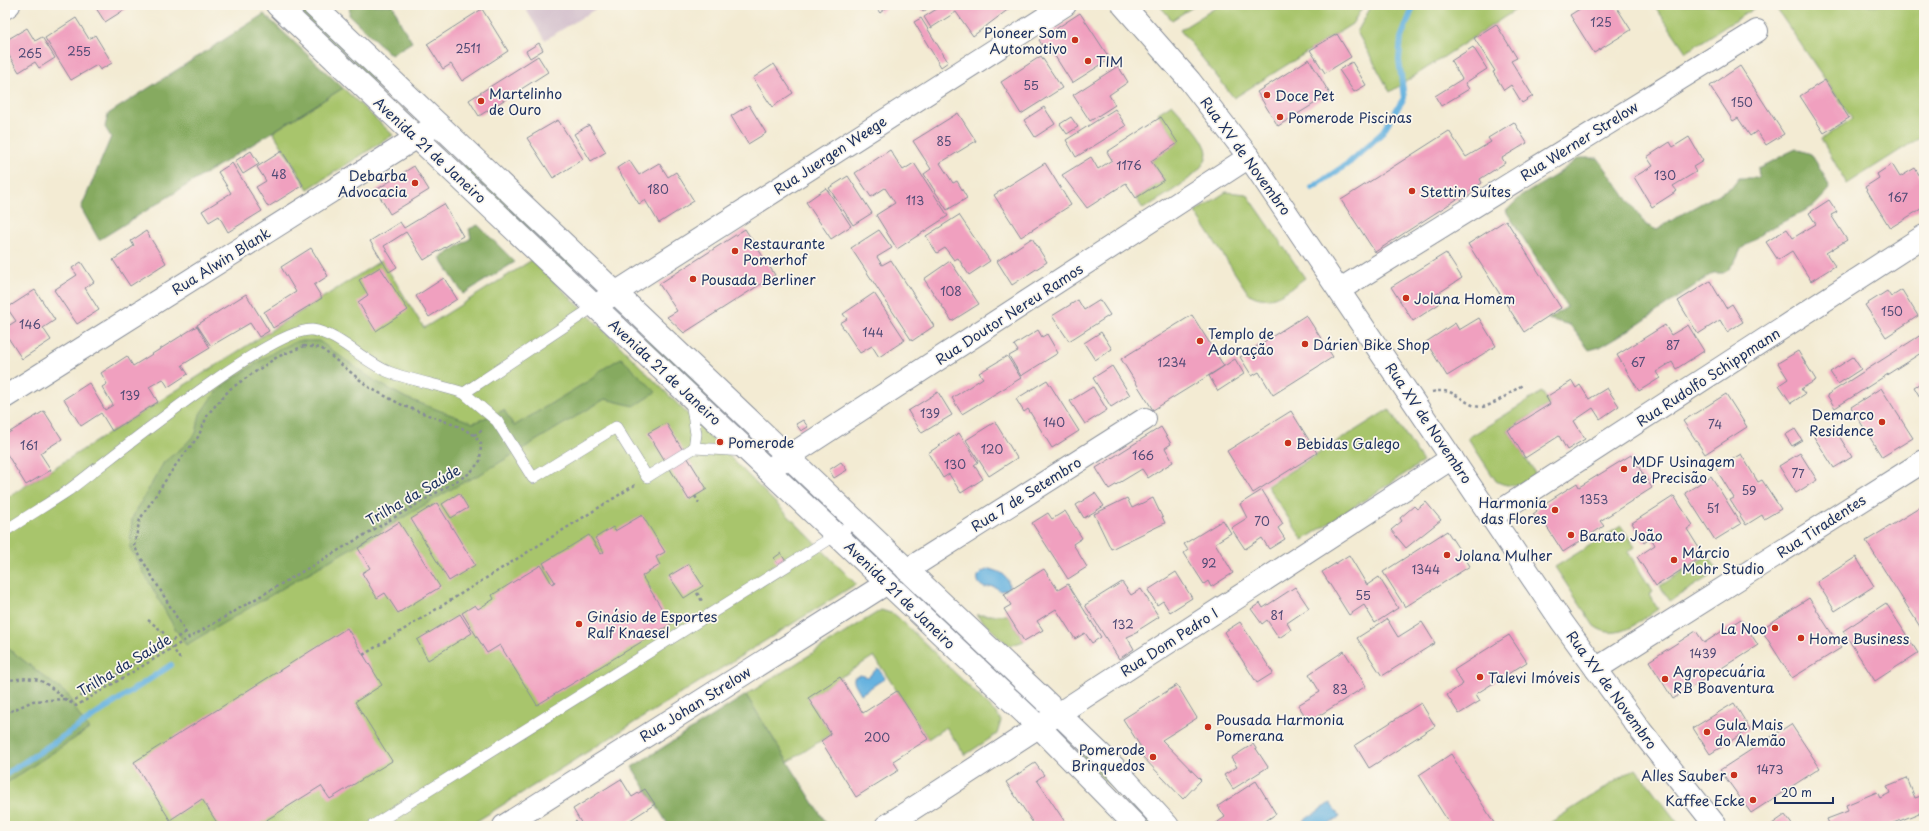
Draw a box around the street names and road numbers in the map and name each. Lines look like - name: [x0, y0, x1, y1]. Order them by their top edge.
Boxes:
- street label: Avenida 21 de Janeiro: [369, 92, 491, 208]
- street label: Rua XV de Novembro: [1196, 92, 1296, 220]
- street label: Rua Werner Strelow: [1516, 96, 1642, 186]
- street label: Rua Juergen Weege: [769, 110, 891, 199]
- street label: Rua Alwin Blank: [168, 222, 275, 300]
- street label: Rua Doutor Nereu Ramos: [931, 258, 1087, 370]
- street label: Avenida 21 de Janeiro: [604, 314, 726, 430]
- street label: Rua Rudolfo Schippmann: [1632, 323, 1784, 431]
- street label: Rua XV de Novembro: [1381, 358, 1478, 488]
- street label: Rua 7 de Setembro: [967, 451, 1085, 536]
- street label: Trilha da Saúde: [362, 459, 464, 531]
- street label: Rua Tiradentes: [1772, 489, 1870, 563]
- street label: Avenida 21 de Janeiro: [840, 536, 960, 654]
- street label: Rua Dom Pedro I: [1116, 602, 1222, 682]
- street label: Rua XV de Novembro: [1562, 626, 1662, 754]
- street label: Trilha da Saúde: [73, 629, 175, 701]
- street label: Rua Johan Strelow: [635, 661, 755, 747]

